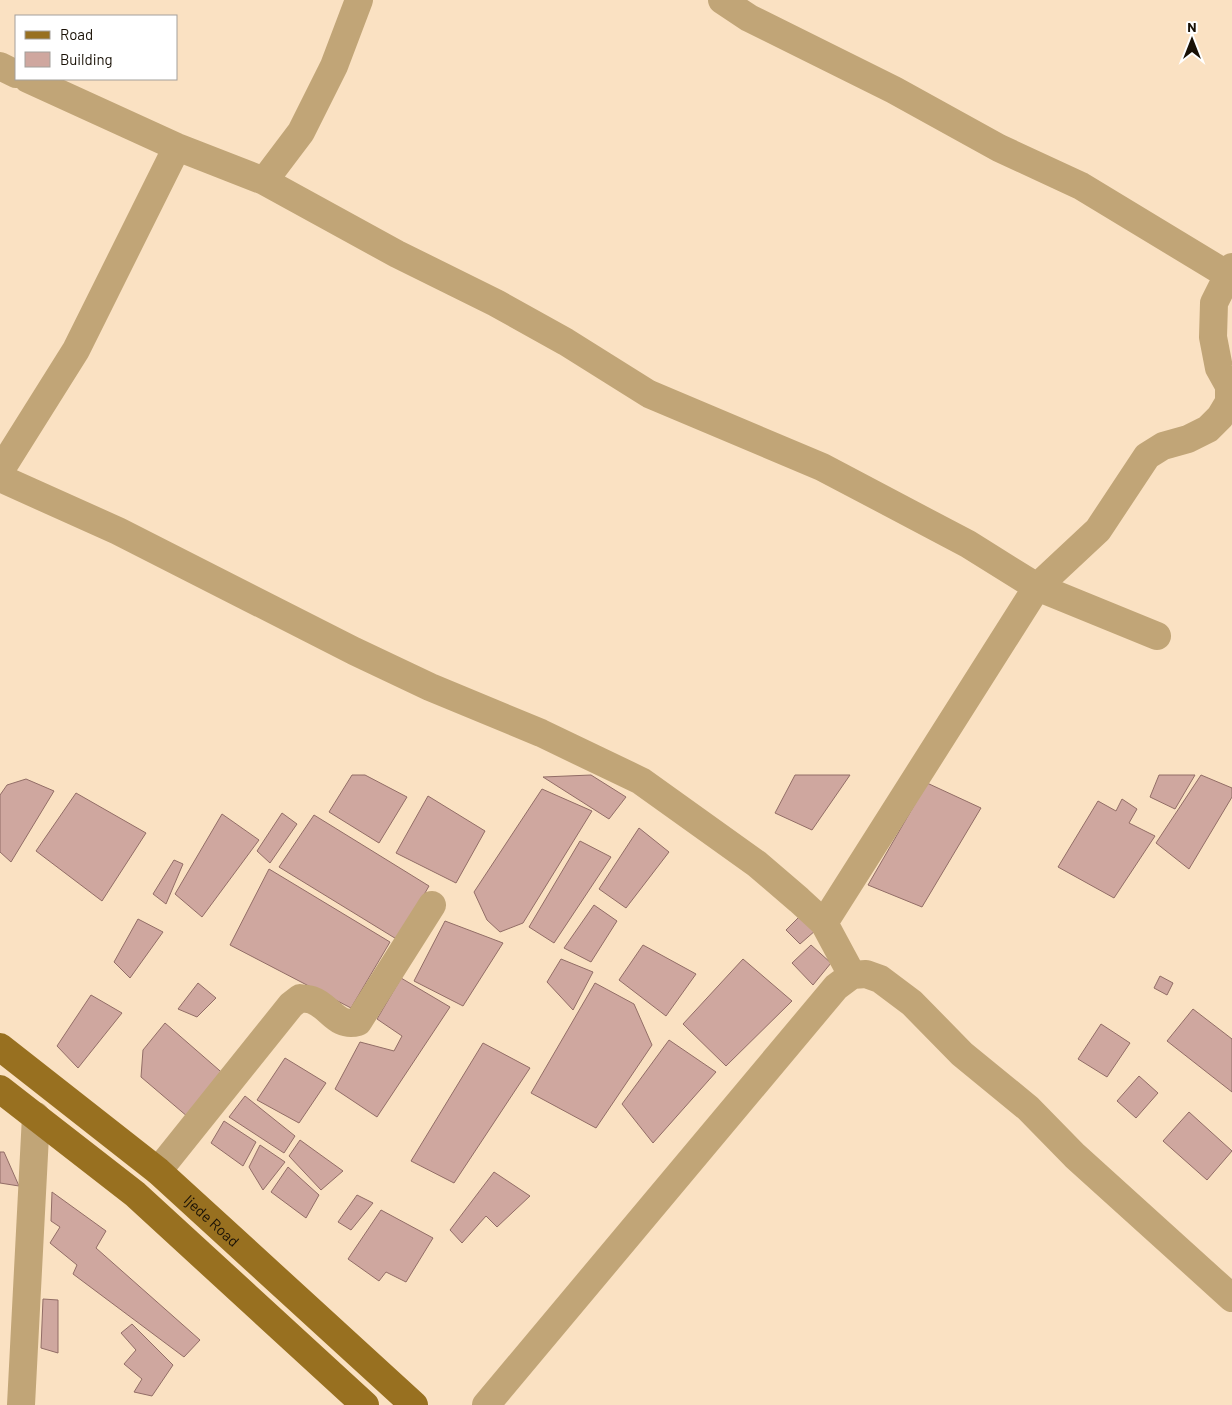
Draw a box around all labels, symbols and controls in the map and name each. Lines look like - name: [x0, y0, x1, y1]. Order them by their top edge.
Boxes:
- legend: [15, 15, 178, 80]
- north arrow: [1167, 15, 1217, 65]
- text: N: [1187, 18, 1197, 35]
- text: Road: [60, 25, 93, 43]
- text: Building: [60, 50, 113, 68]
- street label: Ijede Road: [181, 1191, 243, 1250]

